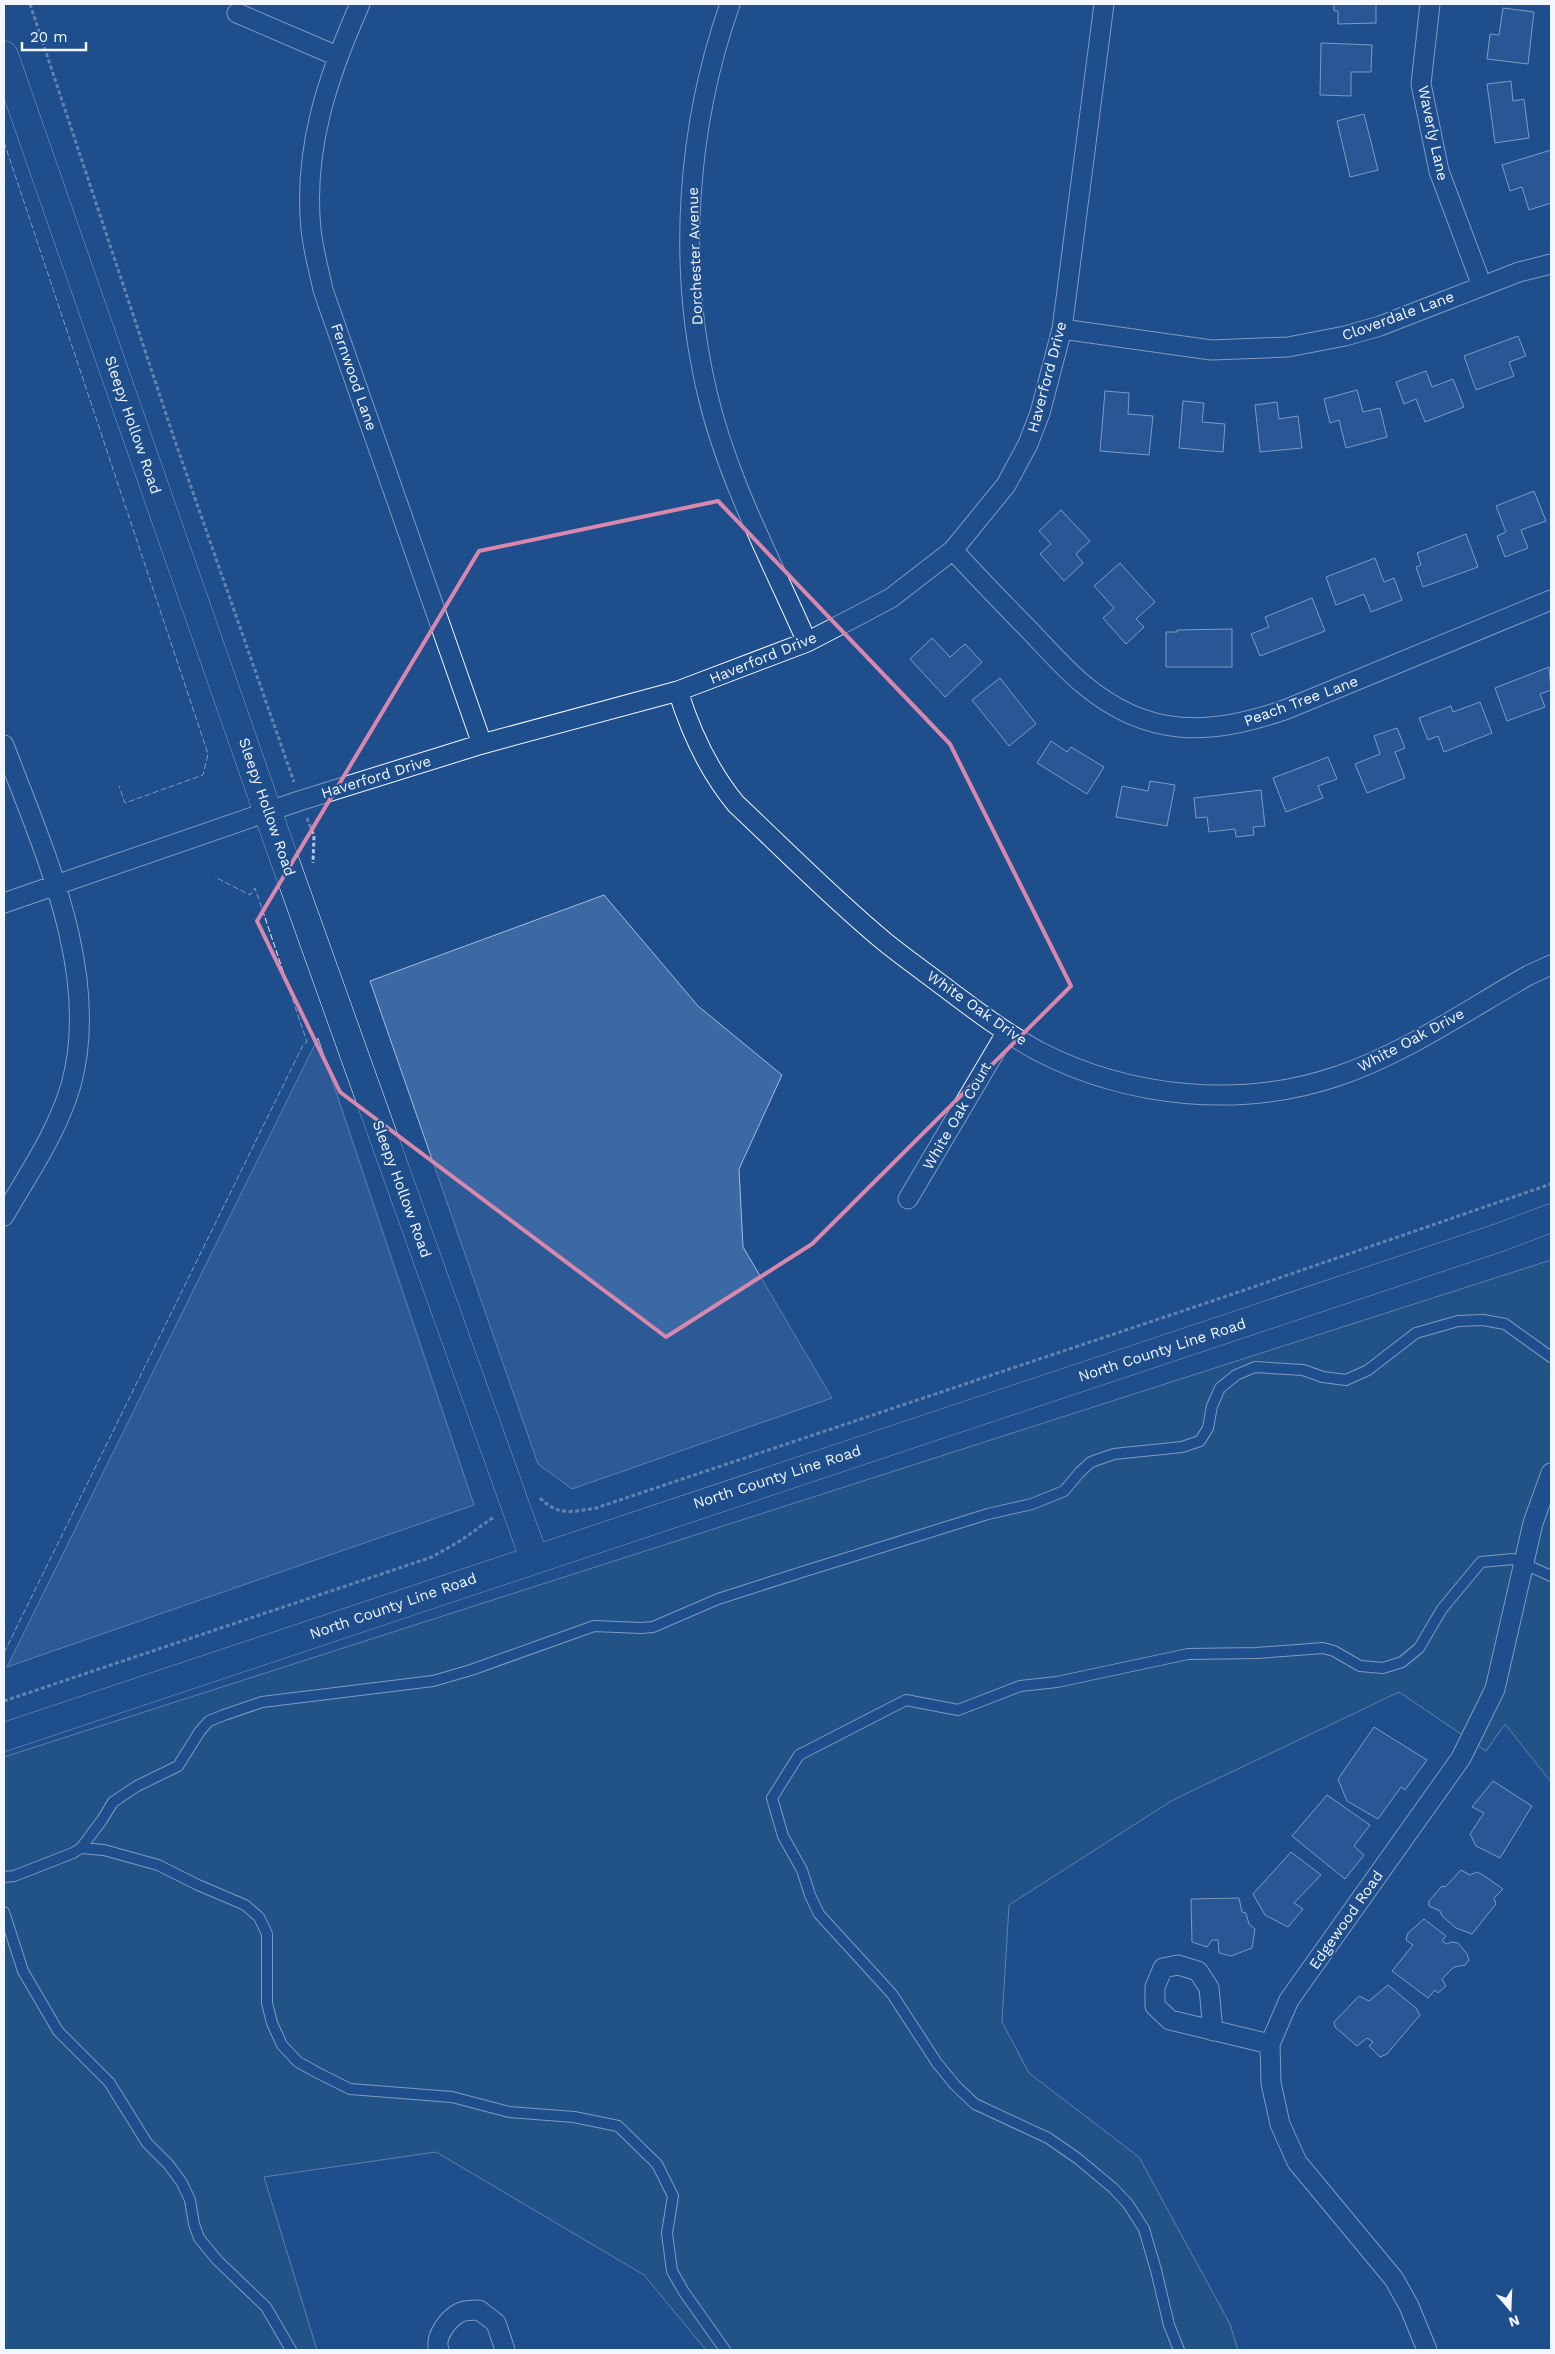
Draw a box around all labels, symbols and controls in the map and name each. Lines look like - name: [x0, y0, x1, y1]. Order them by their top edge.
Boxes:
- scale bar: [22, 20, 86, 52]
- text: 20 m: [30, 28, 68, 46]
- street label: Waverly Lane: [1414, 84, 1452, 182]
- street label: Dorchester Avenue: [684, 187, 706, 325]
- street label: Cloverdale Lane: [1340, 287, 1456, 345]
- street label: Haverford Drive: [1024, 320, 1070, 434]
- street label: Fernwood Lane: [327, 321, 381, 433]
- street label: Sleepy Hollow Road: [101, 354, 165, 496]
- street label: Haverford Drive: [707, 628, 819, 688]
- street label: Peach Tree Lane: [1241, 672, 1361, 730]
- street label: Sleepy Hollow Road: [235, 736, 299, 878]
- street label: Haverford Drive: [319, 752, 433, 802]
- street label: White Oak Drive: [923, 967, 1031, 1049]
- street label: White Oak Drive: [1355, 1004, 1467, 1076]
- street label: White Oak Court: [919, 1058, 995, 1173]
- street label: Sleepy Hollow Road: [369, 1118, 435, 1260]
- street label: North County Line Road: [1076, 1314, 1248, 1386]
- street label: North County Line Road: [691, 1441, 863, 1513]
- street label: North County Line Road: [307, 1569, 479, 1643]
- street label: Edgewood Road: [1305, 1867, 1387, 1973]
- north arrow: [1485, 2284, 1535, 2334]
- text: N: [1507, 2312, 1522, 2331]

